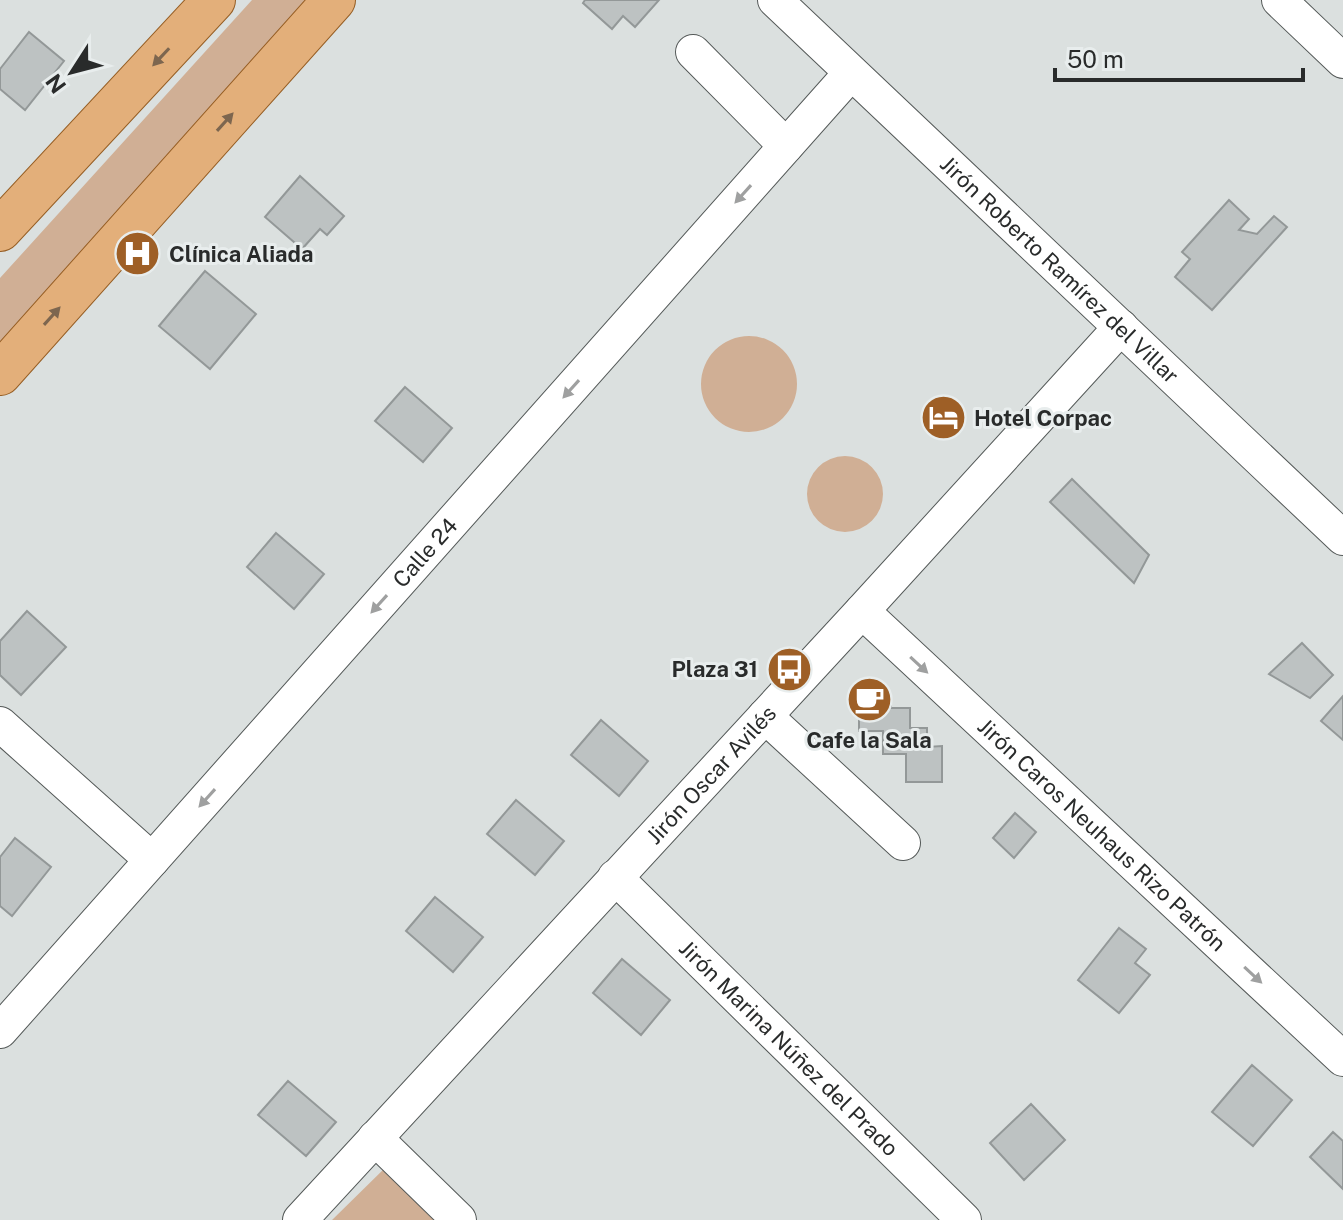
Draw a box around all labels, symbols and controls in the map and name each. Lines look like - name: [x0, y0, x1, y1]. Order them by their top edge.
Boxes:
- north arrow: [32, 32, 112, 112]
- scale bar: [1055, 32, 1303, 82]
- text: 50 m: [1067, 45, 1124, 73]
- one-way arrow: [153, 47, 171, 66]
- text: N: [40, 69, 71, 98]
- one-way arrow: [216, 112, 234, 131]
- street label: Jirón Roberto Ramírez del Villar: [935, 151, 1184, 389]
- one-way arrow: [735, 185, 753, 204]
- hospital icon: Clínica Aliada: [114, 230, 162, 278]
- place label: Clínica Aliada: [169, 241, 313, 267]
- one-way arrow: [43, 306, 60, 326]
- one-way arrow: [562, 379, 580, 398]
- hotel icon: Hotel Corpac: [919, 394, 967, 442]
- place label: Hotel Corpac: [974, 405, 1112, 431]
- street label: Calle 24: [387, 512, 463, 593]
- one-way arrow: [371, 595, 389, 614]
- bus stop icon: Plaza 31: [765, 645, 813, 693]
- one-way arrow: [910, 655, 929, 673]
- place label: Plaza 31: [672, 656, 758, 682]
- cafe icon: Cafe la Sala: [845, 675, 893, 723]
- street label: Jirón Oscar Avilés: [641, 700, 781, 849]
- street label: Jirón Caros Neuhaus Rizo Patrón: [973, 713, 1231, 956]
- place label: Cafe la Sala: [806, 727, 932, 753]
- one-way arrow: [198, 789, 216, 808]
- street label: Jirón Marina Núñez del Prado: [674, 935, 904, 1161]
- one-way arrow: [1243, 966, 1262, 984]

